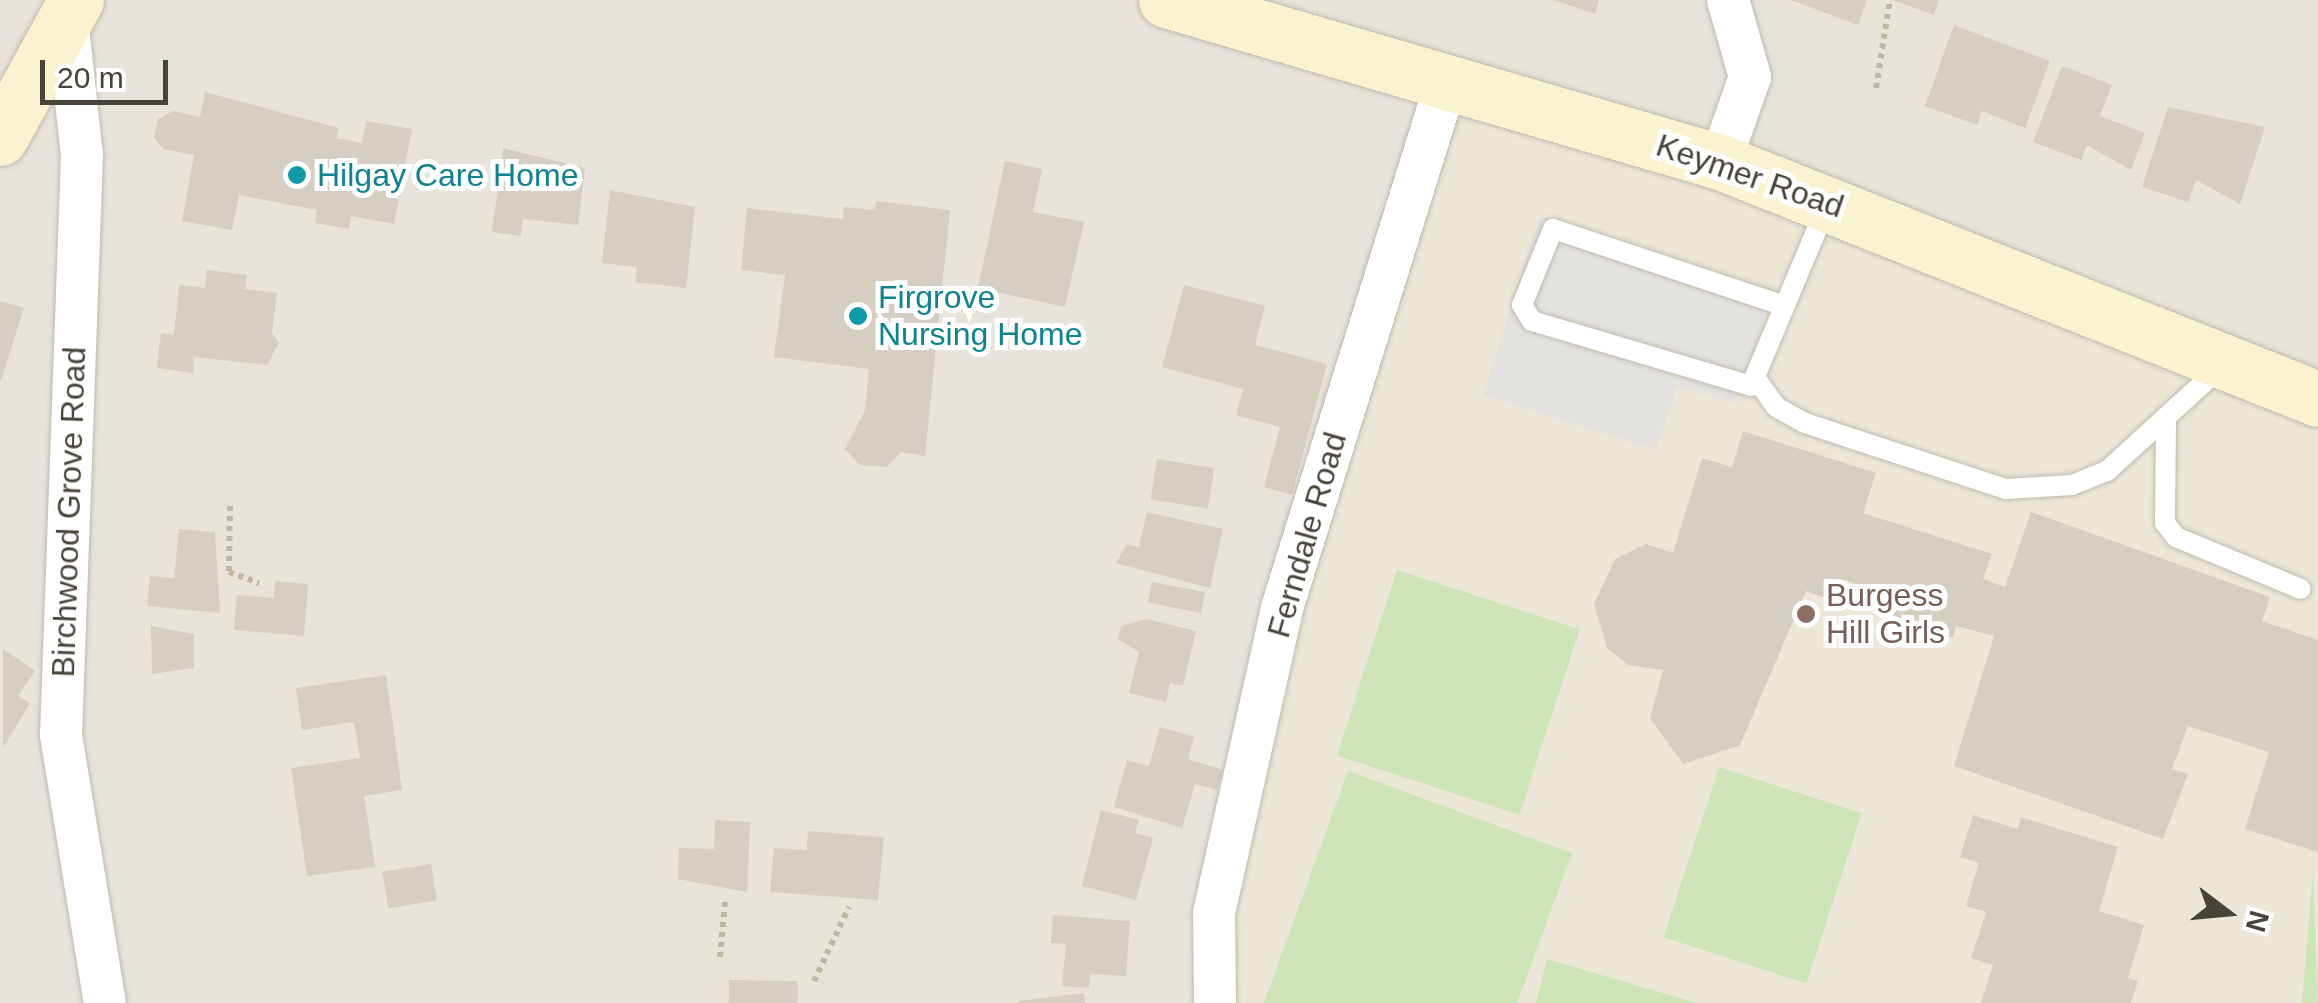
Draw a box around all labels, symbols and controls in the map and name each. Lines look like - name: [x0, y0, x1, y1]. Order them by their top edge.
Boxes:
- scale bar: [45, 40, 172, 102]
- text: 20 m: [57, 61, 124, 94]
- street label: Keymer Road: [1651, 126, 1849, 226]
- place label: Hilgay Care Home: [317, 156, 578, 194]
- marker: Hilgay Care Home: [286, 164, 308, 186]
- place label: Firgrove Nursing Home: [878, 279, 1083, 354]
- marker: Firgrove Nursing Home: [847, 305, 869, 327]
- street label: Birchwood Grove Road: [44, 346, 94, 678]
- street label: Ferndale Road: [1259, 428, 1355, 642]
- place label: Burgess Hill Girls: [1826, 577, 1945, 652]
- marker: Burgess Hill Girls: [1795, 603, 1817, 625]
- north arrow: [2178, 863, 2278, 963]
- text: N: [2240, 907, 2275, 935]

